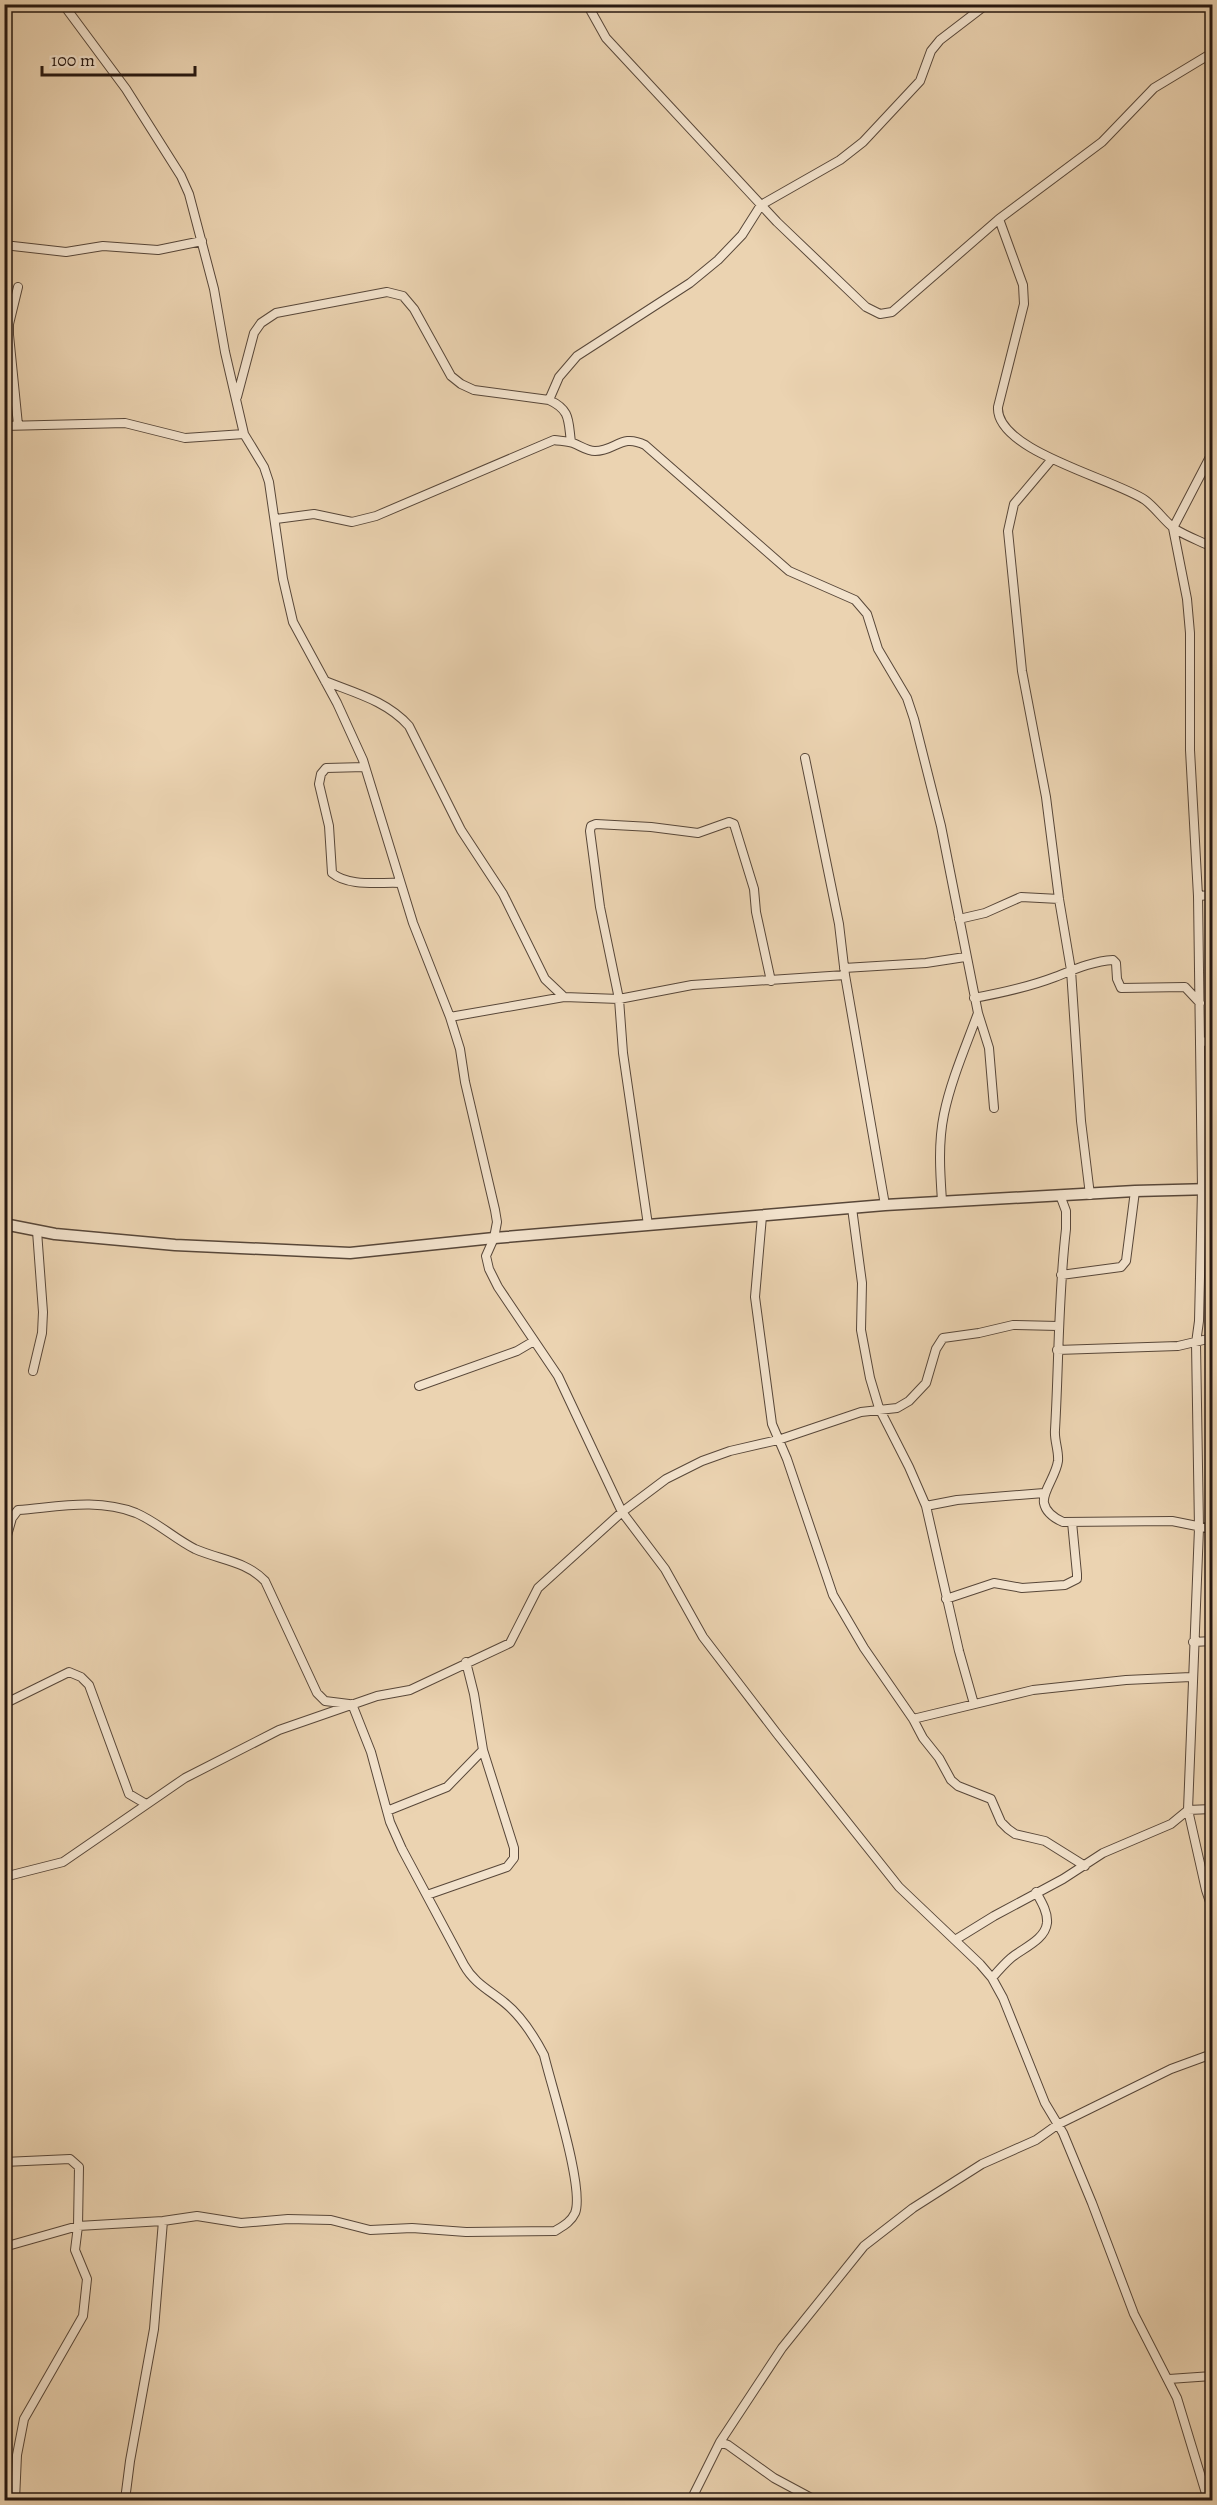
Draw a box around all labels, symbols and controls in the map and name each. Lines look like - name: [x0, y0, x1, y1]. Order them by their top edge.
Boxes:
- scale bar: [42, 39, 195, 77]
- text: 100 m: [51, 48, 95, 72]

